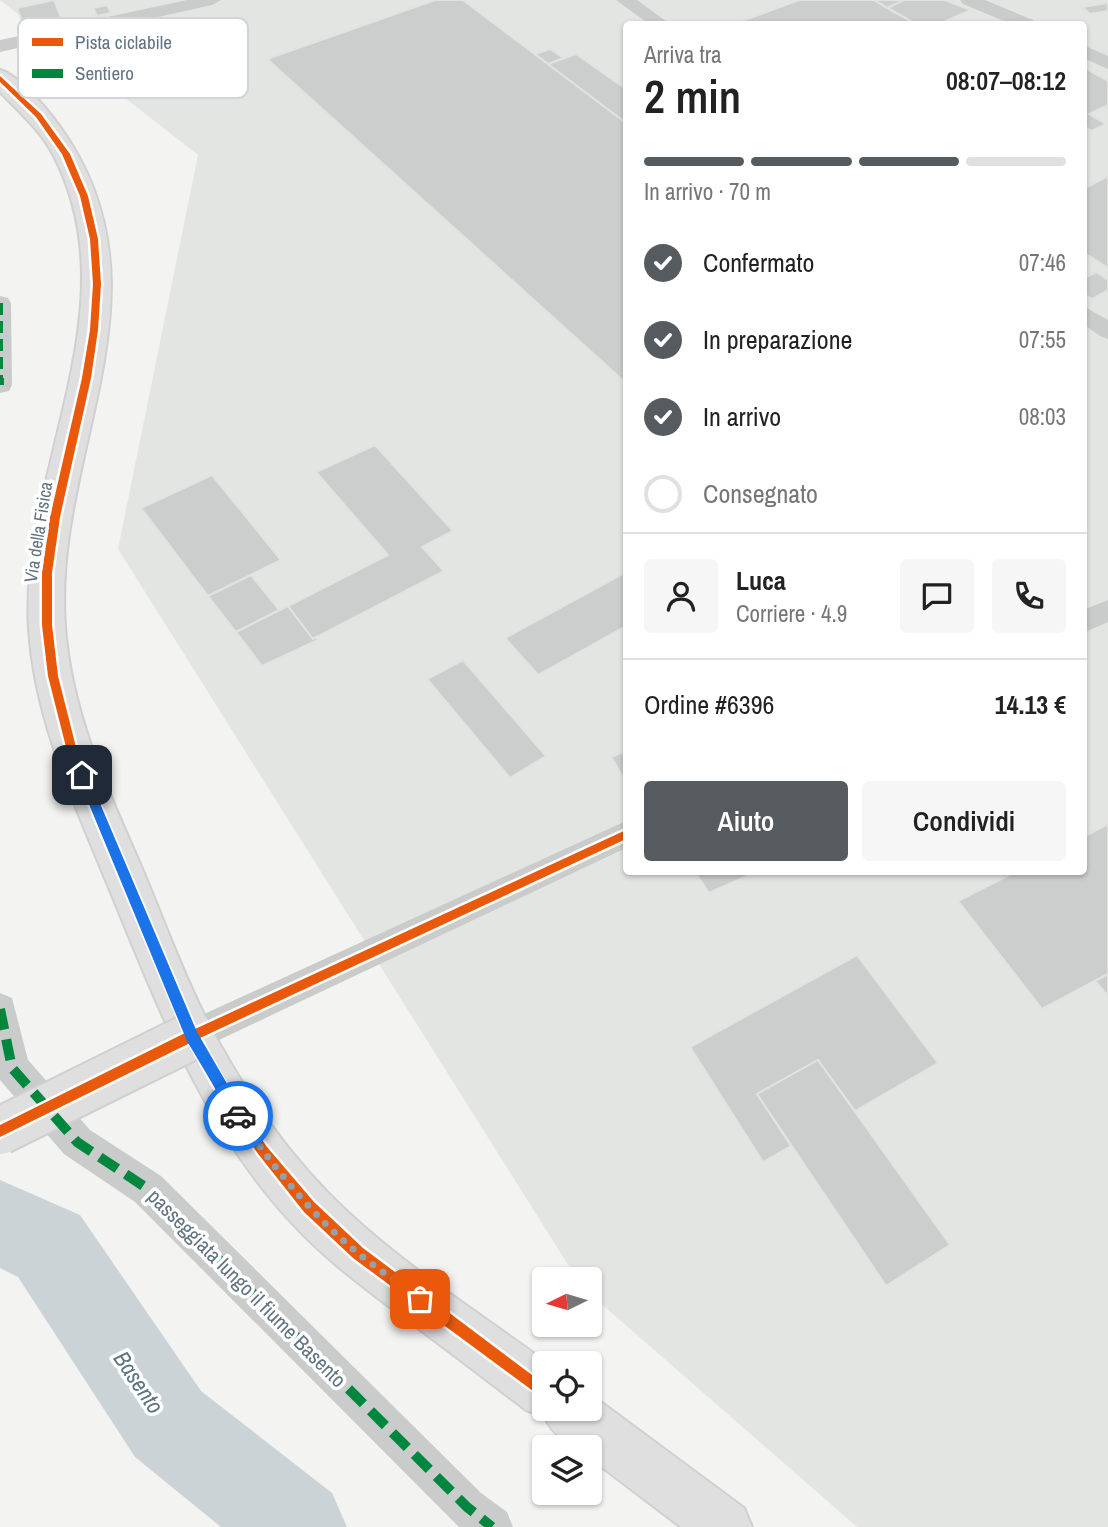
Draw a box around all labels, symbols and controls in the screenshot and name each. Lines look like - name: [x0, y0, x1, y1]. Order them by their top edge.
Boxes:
- legend: [18, 18, 248, 98]
- text: Pista ciclabile: [75, 29, 172, 55]
- text: Arriva tra: [644, 39, 722, 70]
- text: Sentiero: [75, 60, 134, 86]
- text: 08:07–08:12: [946, 63, 1066, 98]
- text: 2 min: [644, 65, 741, 127]
- text: In arrivo · 70 m: [644, 176, 771, 207]
- icon: check: [644, 244, 682, 282]
- text: Confermato: [703, 245, 814, 280]
- text: 07:46: [1019, 247, 1066, 278]
- icon: check: [644, 321, 682, 359]
- text: In preparazione: [703, 322, 852, 357]
- text: 07:55: [1019, 324, 1066, 355]
- icon: check: [644, 398, 682, 436]
- text: In arrivo: [703, 399, 781, 434]
- text: 08:03: [1019, 401, 1066, 432]
- text: Consegnato: [703, 476, 818, 511]
- street label: Via della Fisica: [18, 480, 58, 584]
- button: person: [644, 559, 718, 633]
- button: chat: [900, 559, 974, 633]
- button: phone: [992, 559, 1066, 633]
- text: Luca: [736, 563, 786, 598]
- text: Corriere · 4.9: [736, 598, 847, 629]
- text: Ordine #6396: [644, 687, 774, 722]
- text: 14.13 €: [995, 687, 1066, 722]
- pin: [52, 745, 112, 805]
- icon: home: [63, 756, 101, 794]
- button: Aiuto: [644, 781, 848, 861]
- button: Condividi: [862, 781, 1066, 861]
- courier: [203, 1081, 273, 1151]
- icon: car: [219, 1097, 257, 1135]
- street label: passeggiata lungo il fiume Basento: [141, 1182, 353, 1394]
- north arrow: [532, 1267, 602, 1337]
- map controls: [532, 1267, 602, 1505]
- pin: [390, 1269, 450, 1329]
- icon: bag: [401, 1280, 439, 1318]
- water label: Basento: [107, 1345, 171, 1419]
- button: locate: [532, 1351, 602, 1421]
- button: layers: [532, 1435, 602, 1505]

